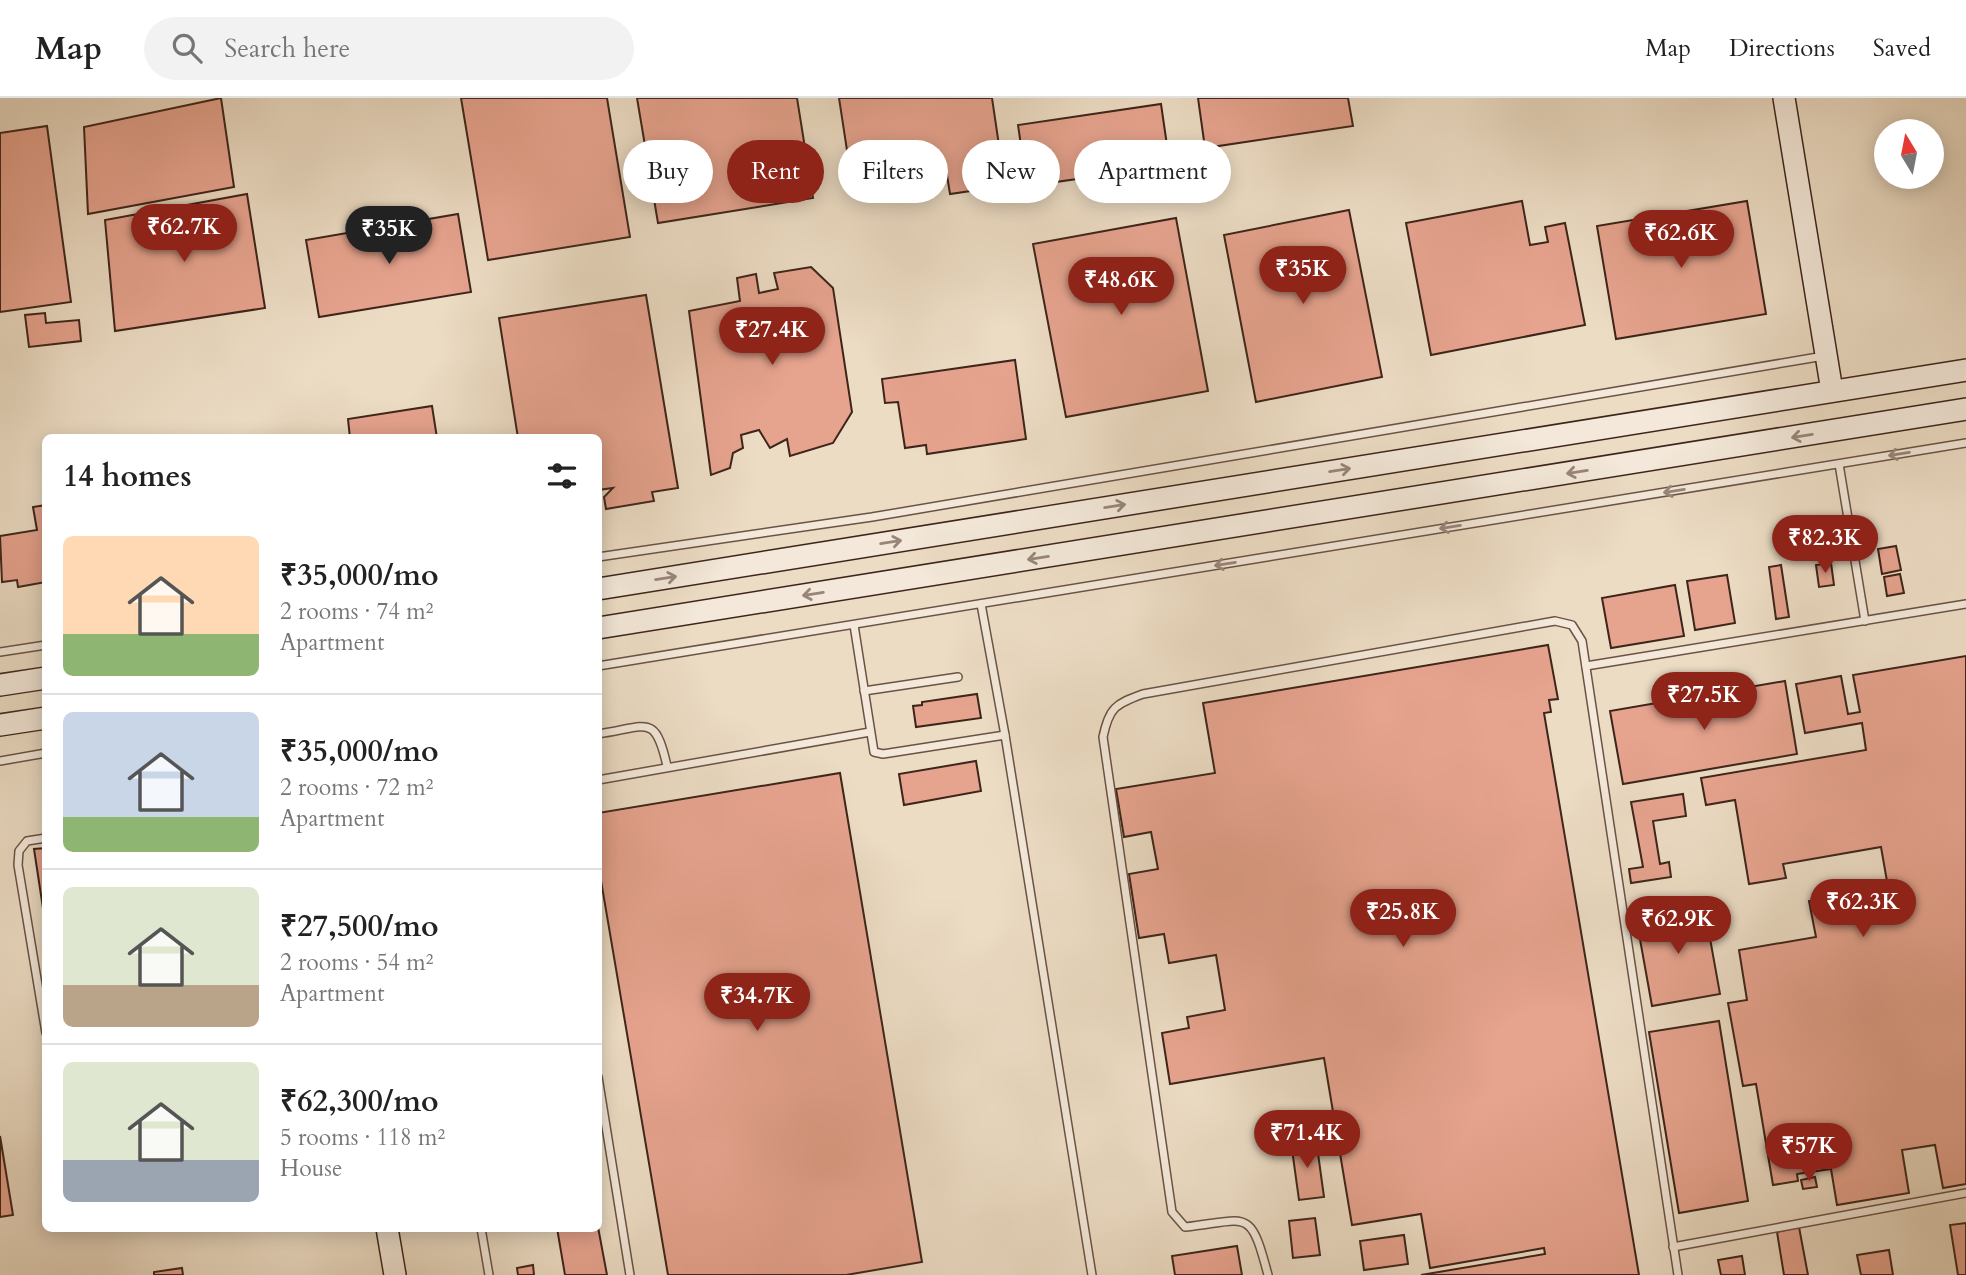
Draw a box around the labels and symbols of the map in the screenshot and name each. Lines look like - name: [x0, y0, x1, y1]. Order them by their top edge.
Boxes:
- north arrow: [1874, 119, 1944, 189]
- pin: ₹62.7K: [127, 204, 241, 264]
- pin: ₹35K: [348, 206, 430, 266]
- pin: ₹62.6K: [1624, 211, 1738, 270]
- pin: ₹35K: [1262, 246, 1344, 306]
- pin: ₹48.6K: [1064, 258, 1178, 317]
- pin: ₹27.4K: [715, 308, 829, 367]
- one-way arrow: [1791, 430, 1814, 443]
- one-way arrow: [1888, 448, 1911, 461]
- one-way arrow: [1328, 463, 1351, 476]
- one-way arrow: [1566, 465, 1589, 478]
- one-way arrow: [1663, 485, 1686, 498]
- one-way arrow: [1103, 499, 1126, 512]
- pin: ₹82.3K: [1768, 516, 1882, 575]
- one-way arrow: [1439, 521, 1461, 534]
- one-way arrow: [879, 535, 901, 548]
- one-way arrow: [1027, 552, 1050, 565]
- one-way arrow: [1214, 558, 1237, 571]
- one-way arrow: [654, 571, 677, 584]
- one-way arrow: [803, 588, 825, 601]
- pin: ₹27.5K: [1647, 672, 1761, 732]
- pin: ₹62.3K: [1806, 880, 1920, 939]
- pin: ₹25.8K: [1346, 890, 1460, 949]
- pin: ₹62.9K: [1621, 896, 1735, 956]
- pin: ₹34.7K: [700, 974, 814, 1033]
- pin: ₹71.4K: [1250, 1110, 1364, 1170]
- pin: ₹57K: [1768, 1124, 1850, 1183]

